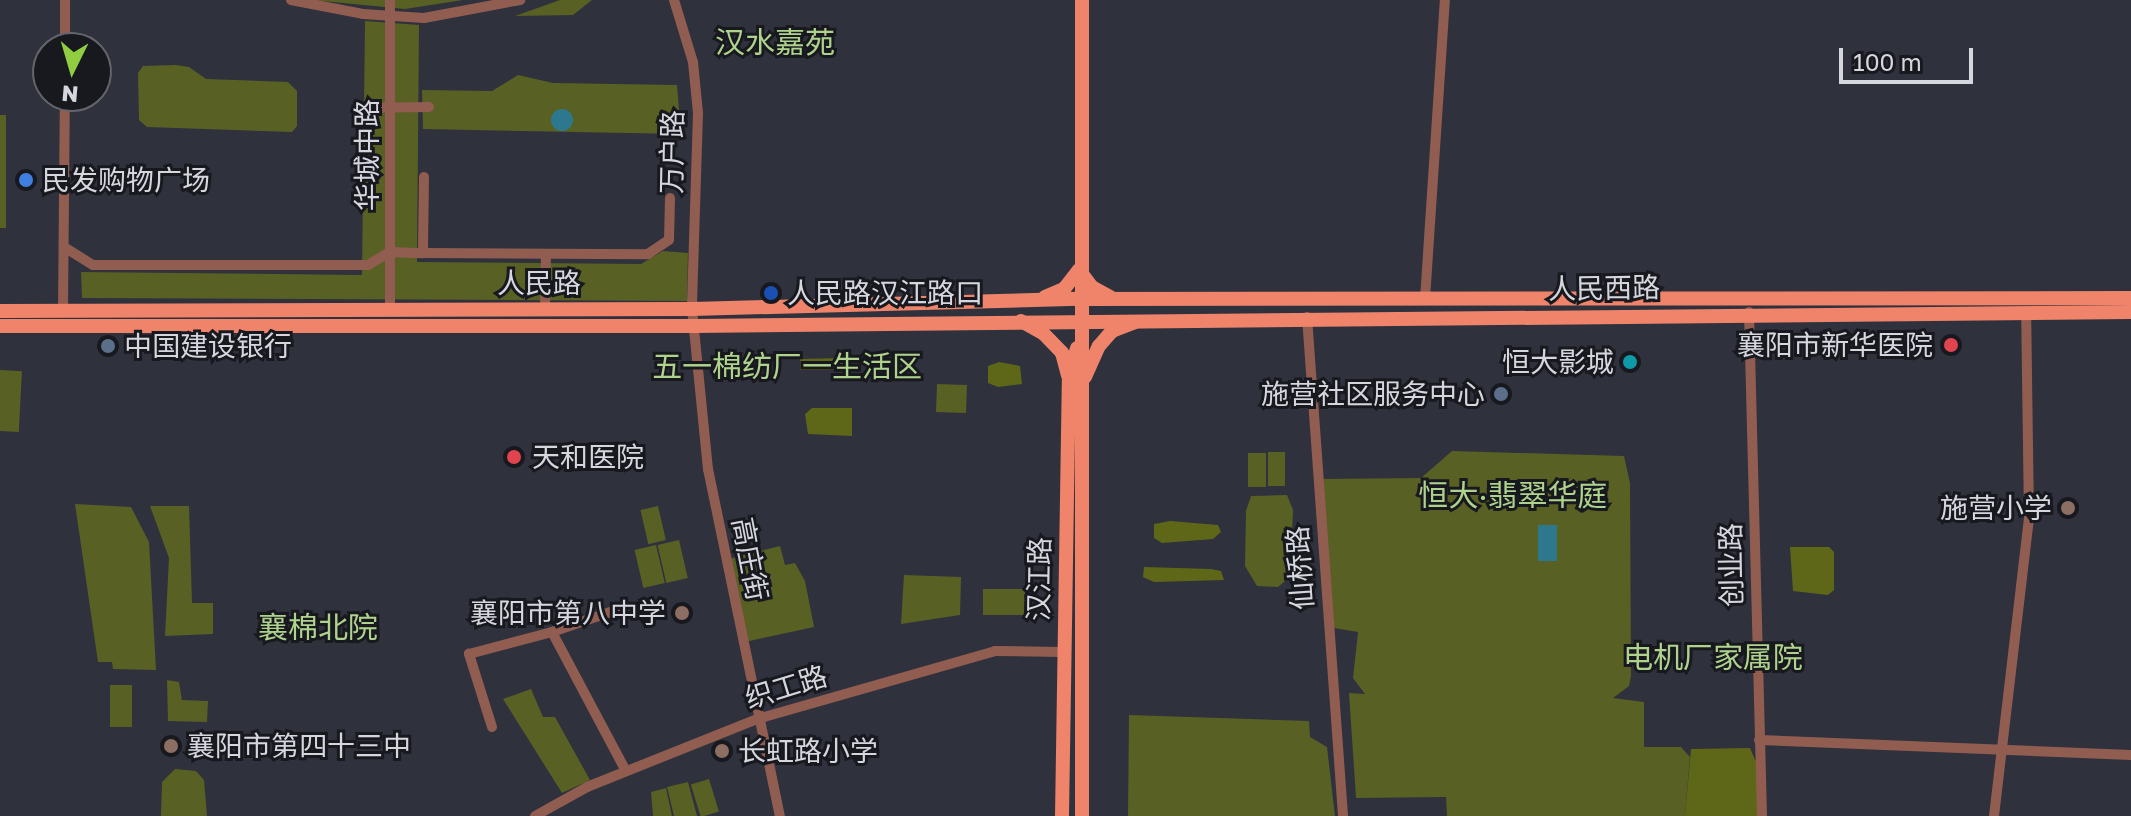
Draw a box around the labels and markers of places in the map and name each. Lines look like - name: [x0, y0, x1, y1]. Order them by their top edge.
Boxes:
- place label: 民发购物广场: [42, 163, 210, 197]
- marker: 民发购物广场: [17, 171, 35, 189]
- place label: 人民路汉江路口: [787, 276, 983, 310]
- marker: 人民路汉江路口: [762, 284, 780, 302]
- place label: 襄阳市新华医院: [1737, 328, 1933, 362]
- place label: 中国建设银行: [124, 329, 292, 363]
- marker: 襄阳市新华医院: [1940, 334, 1962, 356]
- marker: 中国建设银行: [99, 337, 117, 355]
- place label: 恒大影城: [1502, 345, 1614, 379]
- marker: 恒大影城: [1621, 353, 1639, 371]
- place label: 施营社区服务中心: [1261, 377, 1485, 411]
- marker: 施营社区服务中心: [1492, 385, 1510, 403]
- place label: 天和医院: [532, 440, 644, 474]
- marker: 天和医院: [503, 446, 525, 468]
- place label: 施营小学: [1940, 491, 2052, 525]
- marker: 施营小学: [2059, 499, 2077, 517]
- place label: 襄阳市第八中学: [470, 596, 666, 630]
- marker: 襄阳市第八中学: [673, 604, 691, 622]
- place label: 襄阳市第四十三中: [187, 729, 411, 763]
- place label: 长虹路小学: [738, 734, 878, 768]
- marker: 襄阳市第四十三中: [162, 737, 180, 755]
- marker: 长虹路小学: [713, 742, 731, 760]

